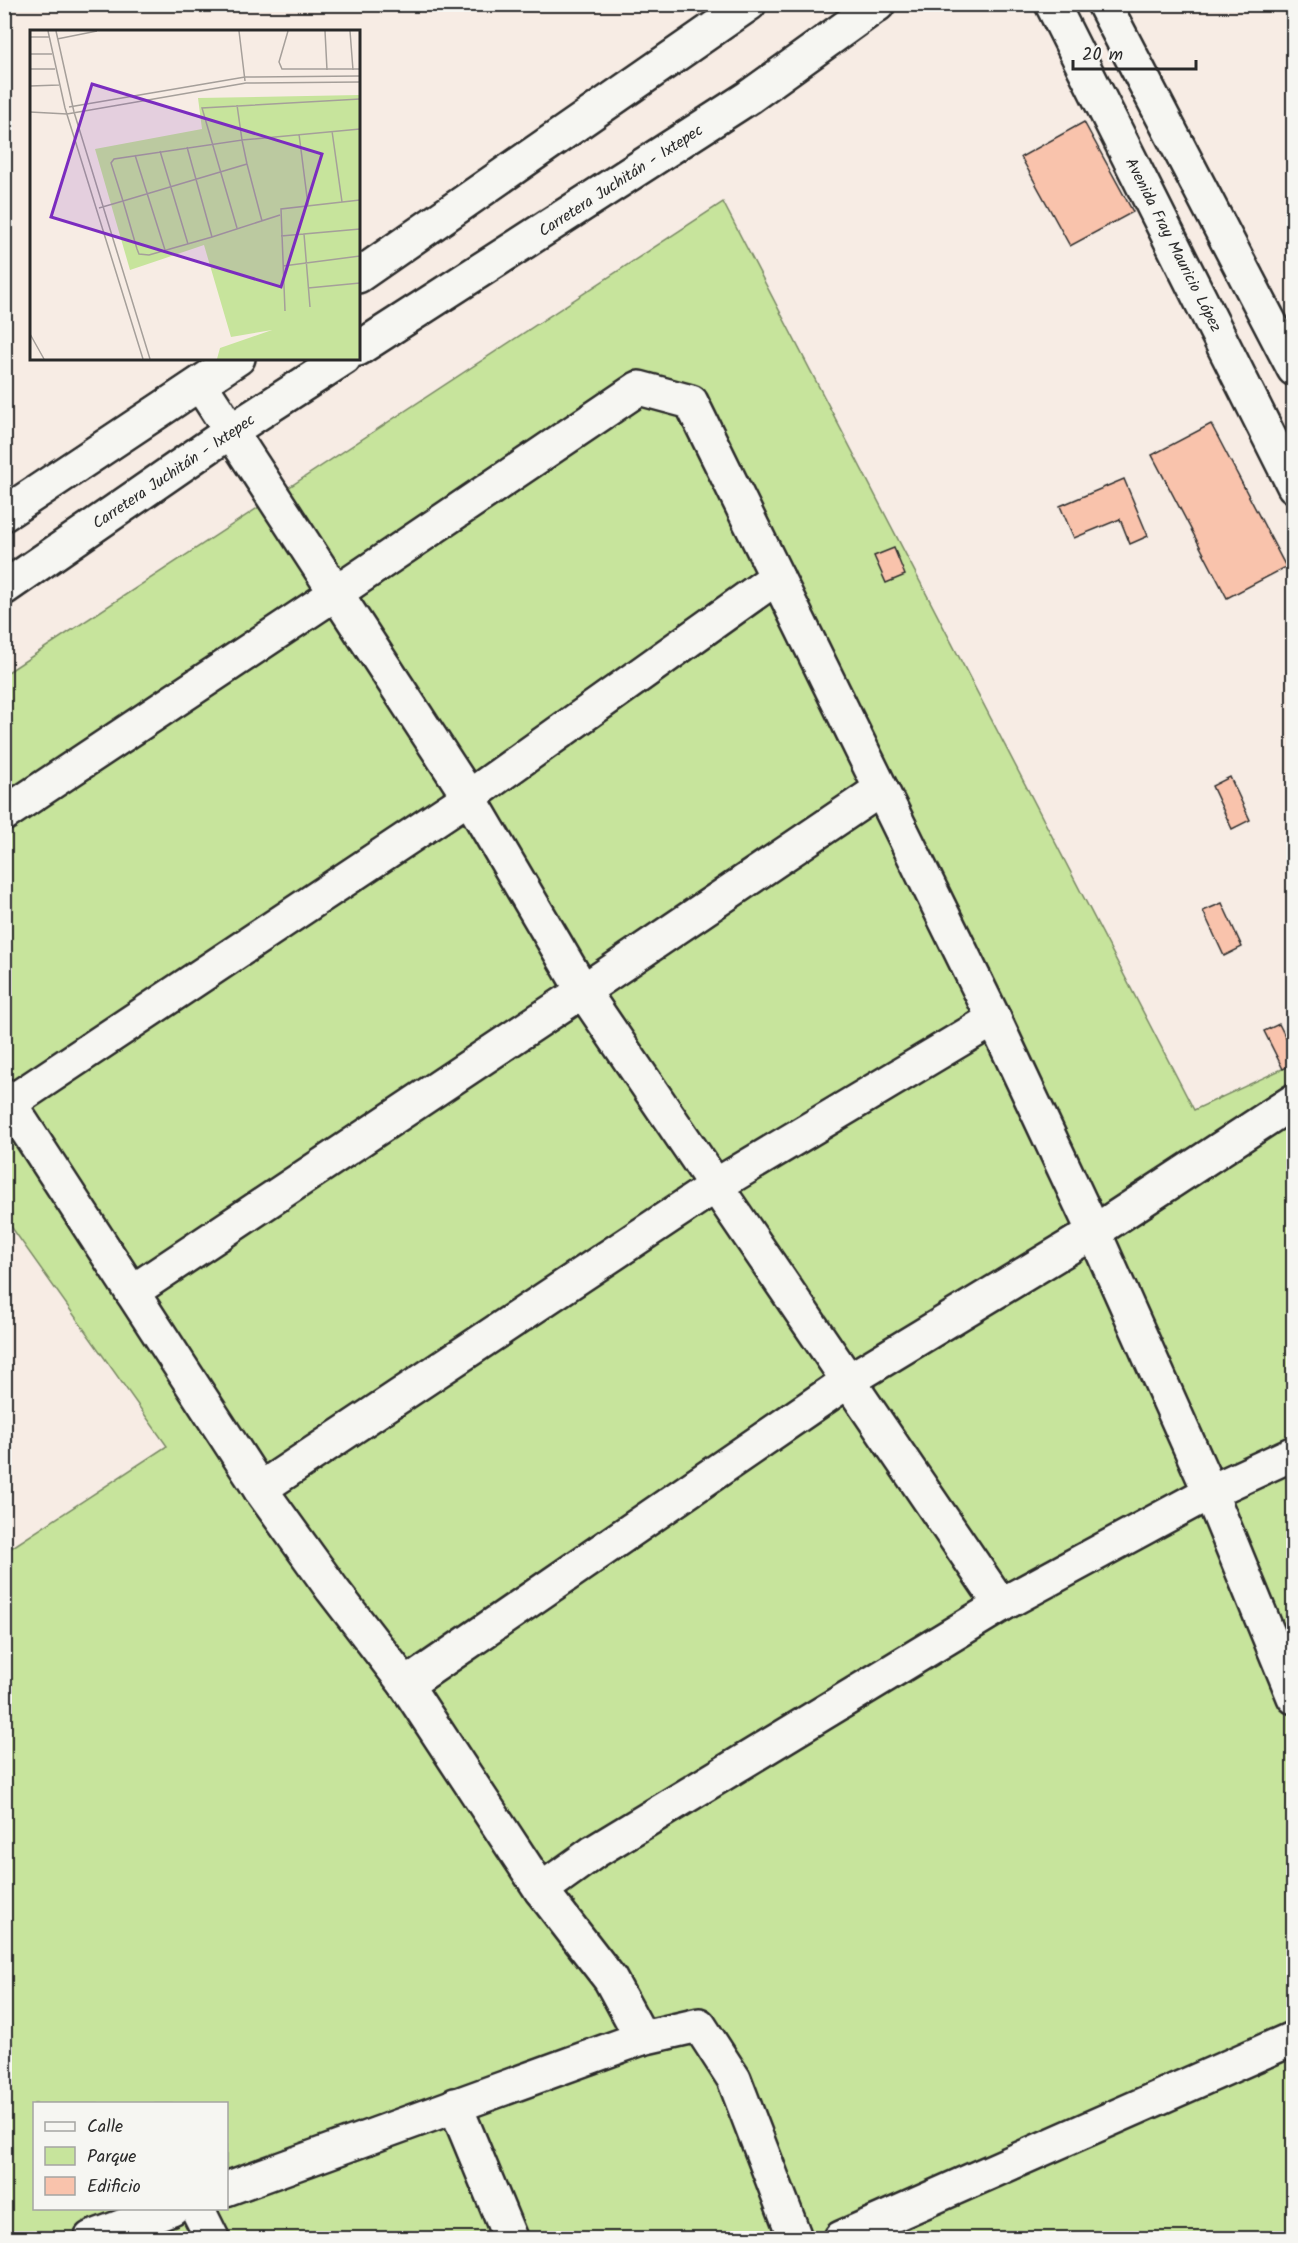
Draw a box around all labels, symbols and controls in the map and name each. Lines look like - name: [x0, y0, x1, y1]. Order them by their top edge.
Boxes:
- inset map: [30, 30, 360, 360]
- scale bar: [1073, 33, 1196, 71]
- text: 20 m: [1082, 41, 1123, 70]
- street label: Carretera Juchitán - Ixtepec: [534, 118, 708, 244]
- street label: Avenida Fray Mauricio López: [1118, 154, 1228, 336]
- street label: Carretera Juchitán - Ixtepec: [88, 408, 260, 536]
- legend: [33, 2102, 228, 2210]
- text: Calle: [87, 2113, 123, 2142]
- text: Parque: [87, 2143, 136, 2172]
- text: Edificio: [87, 2173, 141, 2202]

